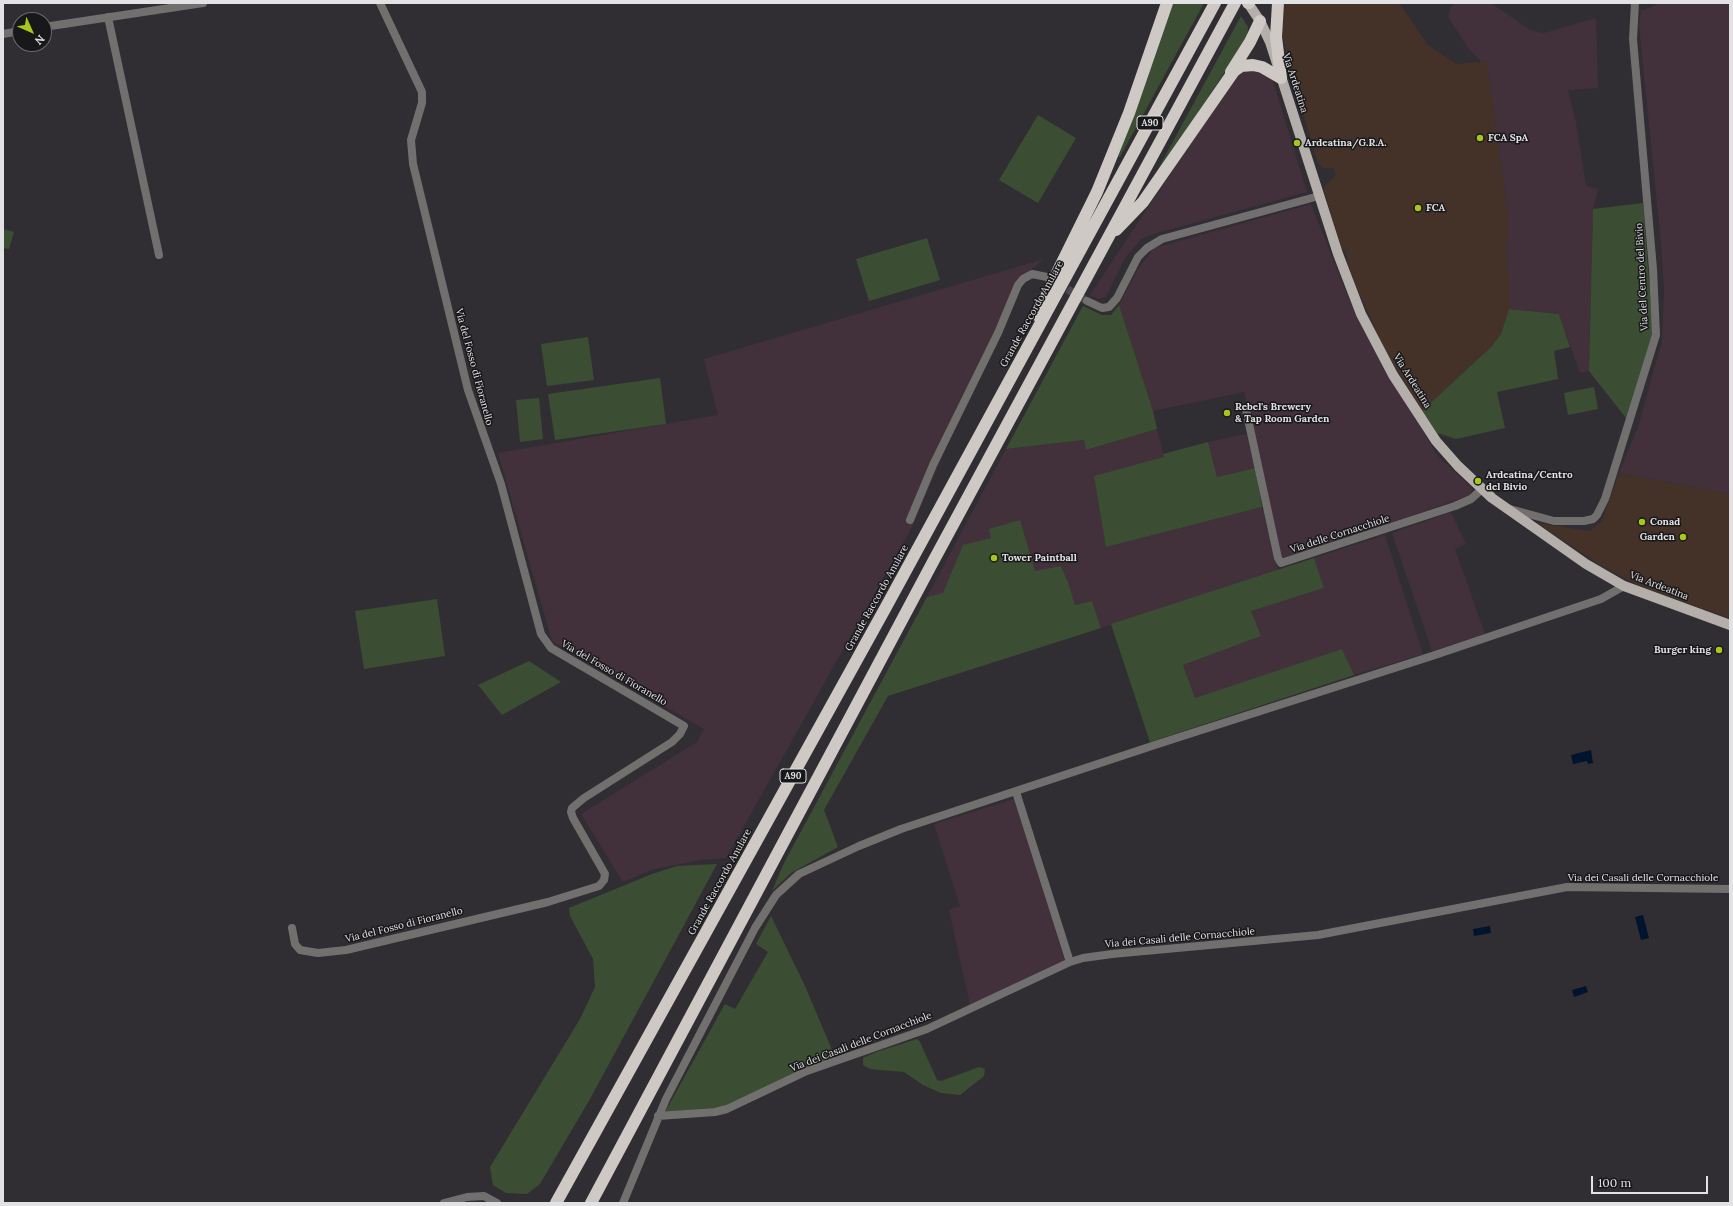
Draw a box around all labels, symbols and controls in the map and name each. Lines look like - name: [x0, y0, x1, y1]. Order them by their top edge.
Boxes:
- north arrow: [12, 12, 52, 52]
- text: N: [32, 32, 48, 48]
- street label: Via Ardeatina: [1280, 52, 1310, 114]
- road number: A90: [1137, 116, 1163, 130]
- place label: FCA SpA: [1488, 132, 1528, 144]
- marker: FCA SpA: [1475, 133, 1485, 143]
- place label: Ardeatina/G.R.A.: [1305, 137, 1387, 149]
- marker: Ardeatina/G.R.A.: [1292, 138, 1302, 148]
- place label: FCA: [1426, 202, 1445, 214]
- marker: FCA: [1413, 203, 1423, 213]
- street label: Via del Centro del Bivio: [1633, 223, 1651, 331]
- street label: Grande Raccordo Anulare: [998, 259, 1066, 369]
- street label: Via del Fosso di Fioranello: [453, 307, 495, 427]
- street label: Via Ardeatina: [1391, 352, 1433, 410]
- place label: Rebel's Brewery & Tap Room Garden: [1235, 401, 1329, 424]
- marker: Rebel's Brewery & Tap Room Garden: [1222, 408, 1232, 418]
- place label: Ardeatina/Centro del Bivio: [1486, 469, 1573, 492]
- marker: Ardeatina/Centro del Bivio: [1473, 476, 1483, 486]
- street label: Via delle Cornacchiole: [1289, 512, 1391, 556]
- place label: Conad: [1650, 516, 1680, 528]
- marker: Conad: [1637, 517, 1647, 527]
- place label: Garden: [1640, 531, 1675, 543]
- marker: Garden: [1678, 532, 1688, 542]
- street label: Grande Raccordo Anulare: [843, 543, 911, 653]
- place label: Tower Paintball: [1002, 552, 1077, 564]
- marker: Tower Paintball: [989, 553, 999, 563]
- street label: Via Ardeatina: [1628, 569, 1690, 603]
- street label: Via del Fosso di Fioranello: [559, 638, 669, 708]
- place label: Burger king: [1654, 644, 1711, 656]
- marker: Burger king: [1714, 645, 1724, 655]
- road number: A90: [780, 769, 806, 783]
- street label: Grande Raccordo Anulare: [686, 827, 754, 937]
- street label: Via dei Casali delle Cornacchiole: [1568, 872, 1718, 884]
- street label: Via del Fosso di Fioranello: [344, 905, 464, 945]
- street label: Via dei Casali delle Cornacchiole: [1104, 925, 1256, 951]
- street label: Via dei Casali delle Cornacchiole: [789, 1009, 933, 1075]
- scale bar: [1593, 1168, 1710, 1194]
- text: 100 m: [1598, 1175, 1631, 1190]

